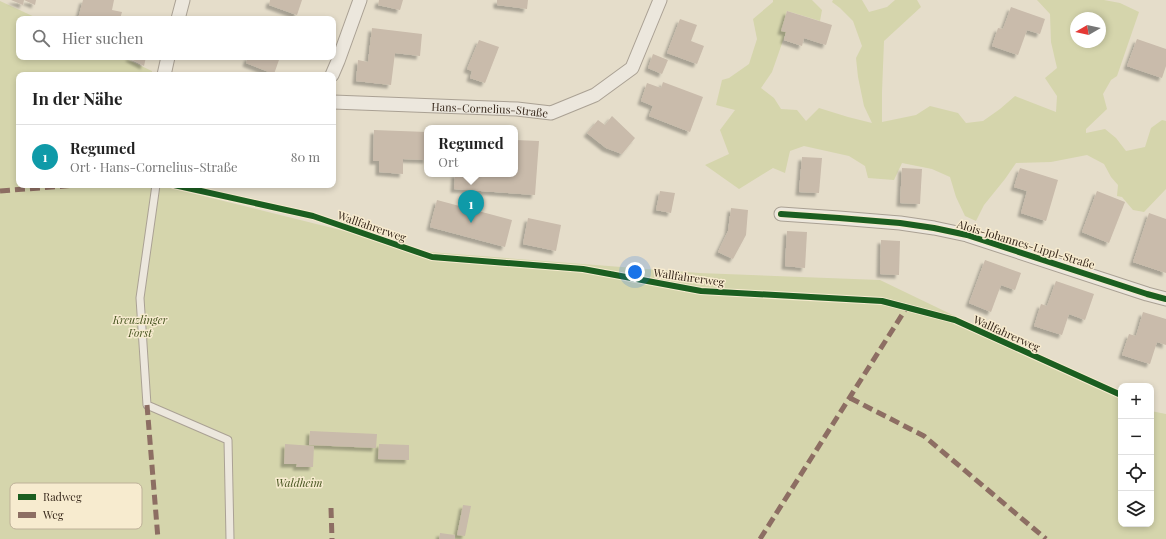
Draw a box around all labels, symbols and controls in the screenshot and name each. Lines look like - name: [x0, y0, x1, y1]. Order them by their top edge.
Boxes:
- north arrow: [1070, 12, 1106, 48]
- search box: [16, 16, 336, 60]
- icon: search: [30, 27, 52, 49]
- text: Hier suchen: [62, 28, 144, 48]
- text: In der Nähe: [32, 87, 123, 109]
- street label: Hans-Cornelius-Straße: [431, 98, 549, 120]
- popup: [424, 125, 518, 177]
- text: Regumed: [438, 133, 504, 153]
- text: Regumed: [70, 138, 135, 158]
- text: 1: [43, 148, 47, 165]
- text: 80 m: [291, 148, 320, 165]
- text: Ort: [438, 153, 458, 170]
- text: Ort · Hans-Cornelius-Straße: [70, 158, 238, 175]
- pin: 1: [458, 190, 484, 223]
- street label: Wallfahrerweg: [335, 207, 408, 245]
- street label: Alois-Johannes-Lippl-Straße: [954, 216, 1097, 272]
- your location: [625, 262, 645, 282]
- street label: Wallfahrerweg: [651, 264, 726, 289]
- street label: Wallfahrerweg: [970, 311, 1043, 355]
- park label: Kreuzlinger Forst: [112, 312, 168, 340]
- map controls: [1118, 383, 1154, 527]
- button: +: [1118, 383, 1154, 419]
- button: −: [1118, 419, 1154, 455]
- button: locate: [1118, 455, 1154, 491]
- park label: Waldheim: [276, 475, 323, 490]
- legend: [10, 483, 142, 529]
- text: Radweg: [43, 489, 82, 504]
- button: layers: [1118, 491, 1154, 527]
- text: Weg: [42, 507, 64, 522]

